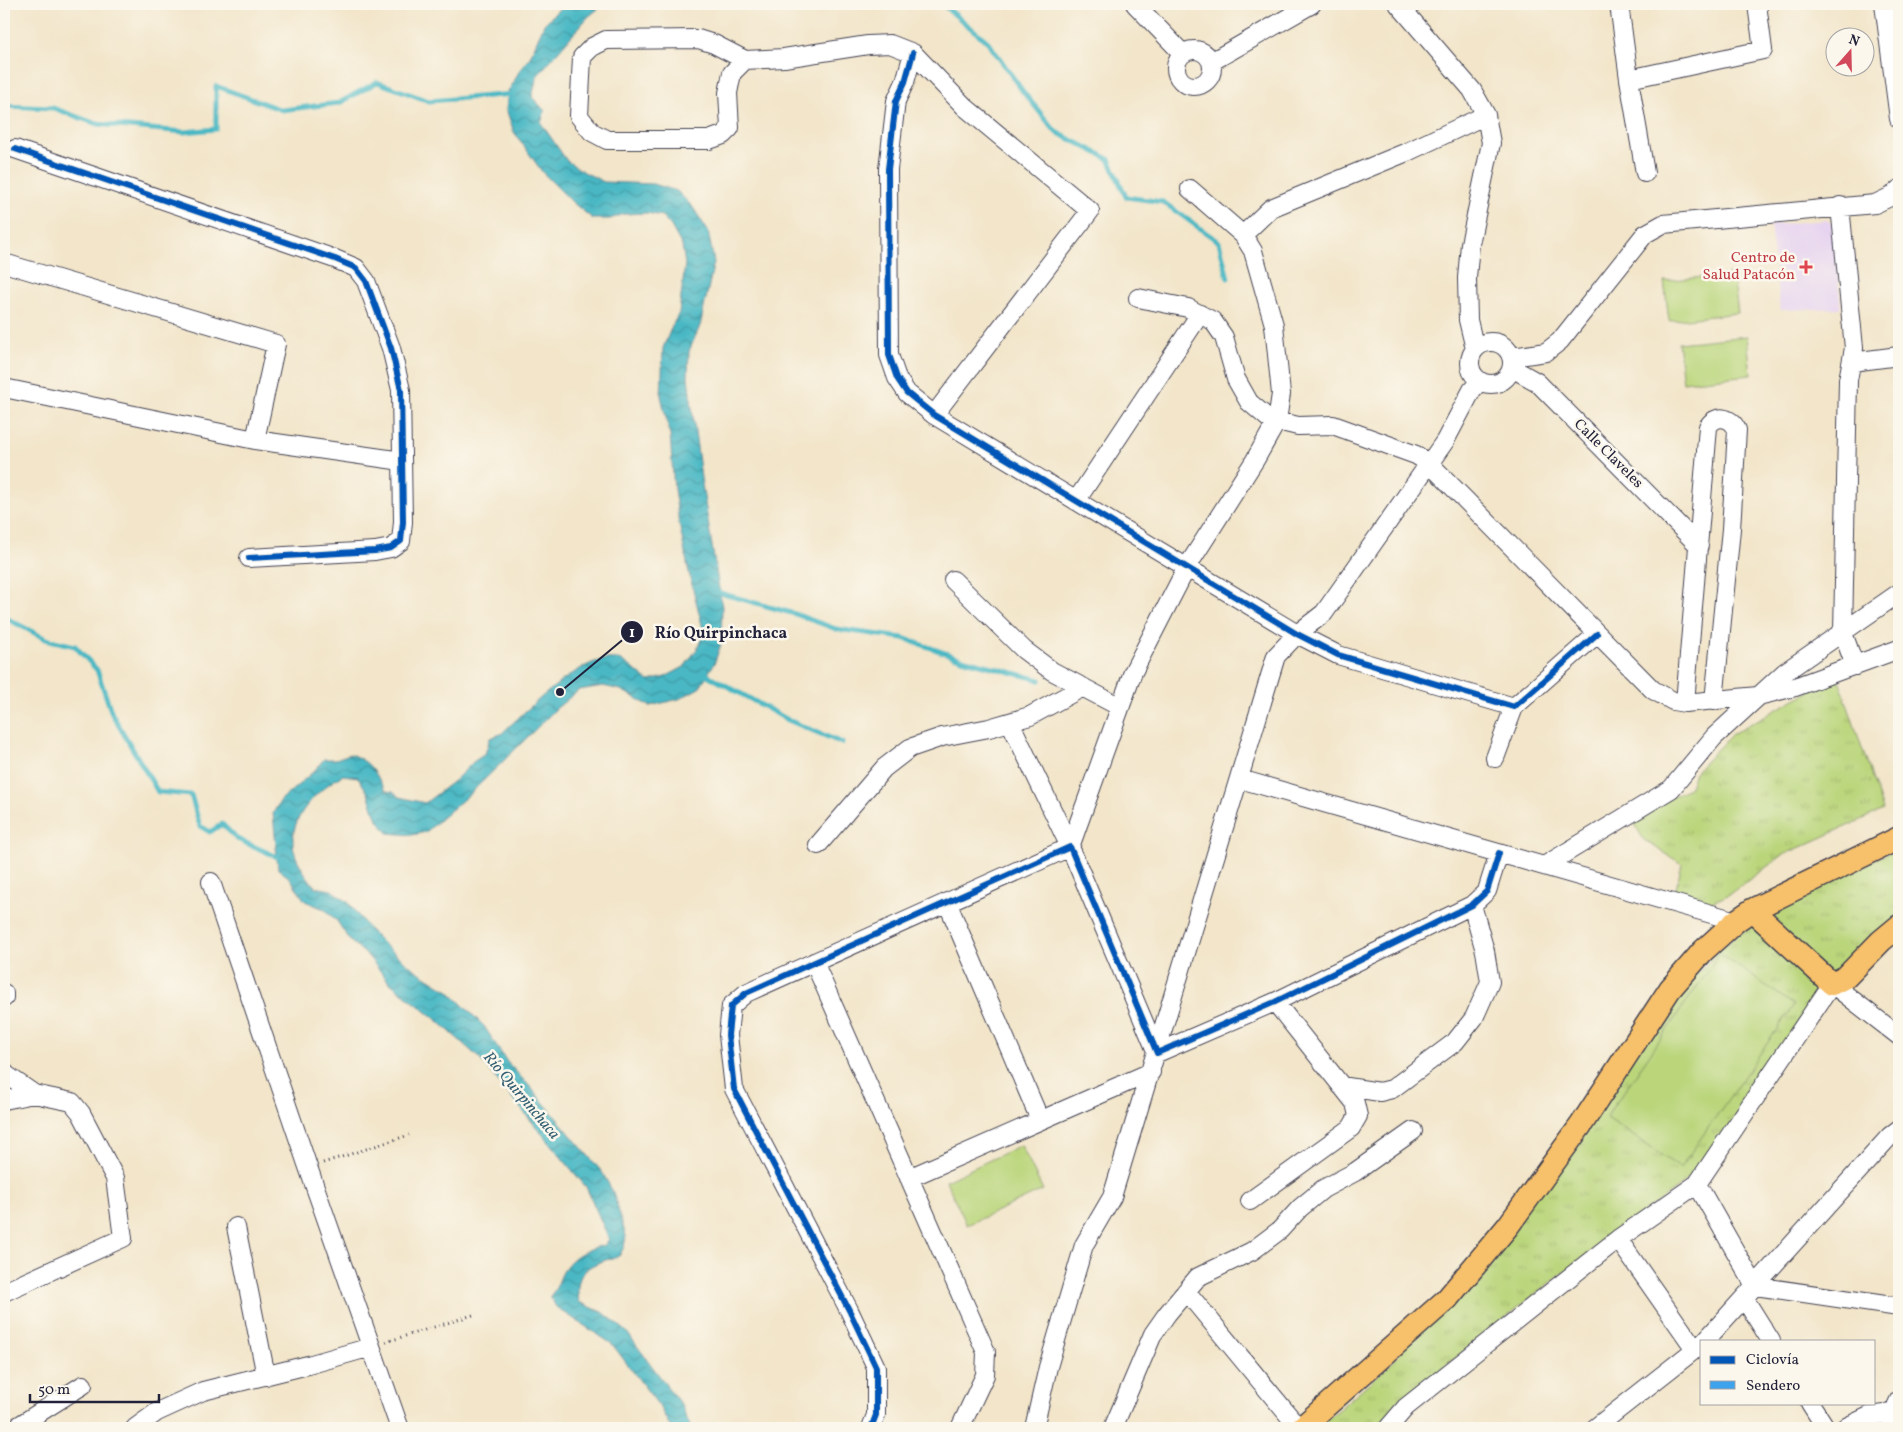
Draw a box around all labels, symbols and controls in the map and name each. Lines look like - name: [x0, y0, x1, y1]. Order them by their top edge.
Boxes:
- north arrow: [1826, 28, 1876, 78]
- text: N: [1846, 31, 1862, 52]
- place label: Centro de Salud Patacón: [1703, 248, 1795, 286]
- marker: Centro de Salud Patacón: [1799, 260, 1813, 274]
- street label: Calle Claveles: [1569, 415, 1647, 493]
- callout: Río Quirpinchaca: [620, 616, 797, 647]
- text: 1: [629, 623, 635, 644]
- text: Río Quirpinchaca: [655, 623, 788, 645]
- water label: Río Quirpinchaca: [478, 1047, 565, 1145]
- legend: [1700, 1340, 1876, 1404]
- text: Ciclovía: [1746, 1350, 1799, 1371]
- scale bar: [30, 1372, 159, 1404]
- text: Sendero: [1746, 1376, 1800, 1397]
- text: 50 m: [38, 1380, 70, 1401]

